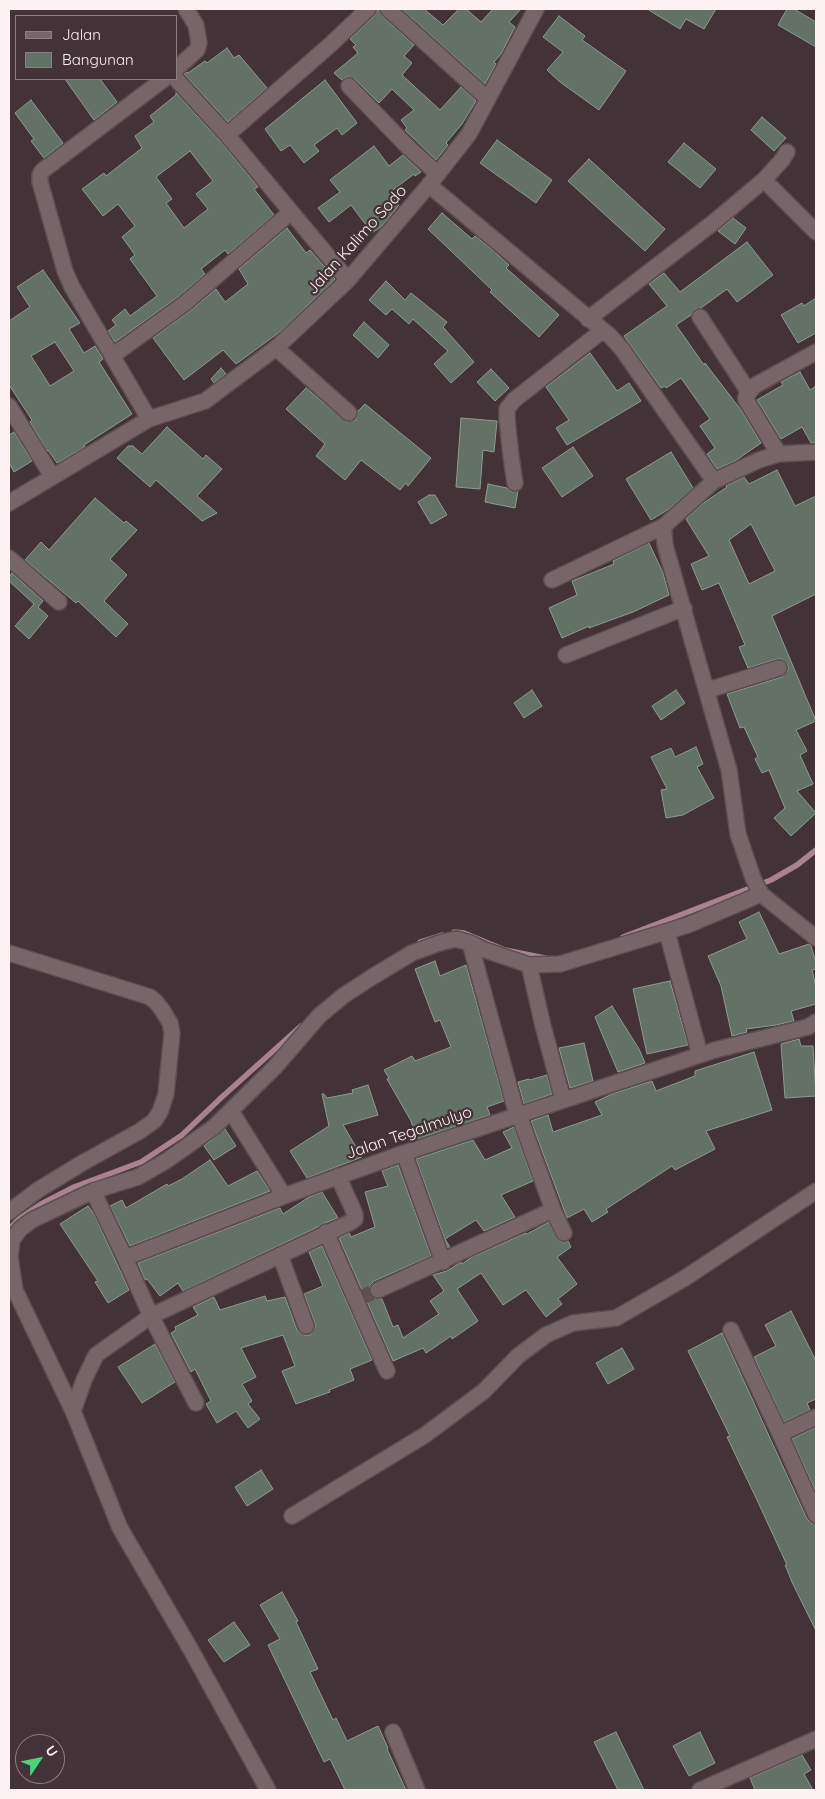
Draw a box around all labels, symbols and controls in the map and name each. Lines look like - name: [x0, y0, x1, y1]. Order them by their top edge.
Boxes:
- legend: [15, 15, 178, 80]
- text: Jalan: [62, 25, 101, 44]
- text: Bangunan: [62, 50, 134, 69]
- street label: Jalan Kalimo Sodo: [303, 182, 411, 298]
- street label: Jalan Tegalmulyo: [344, 1102, 474, 1164]
- north arrow: [15, 1734, 65, 1784]
- text: U: [41, 1742, 62, 1760]

